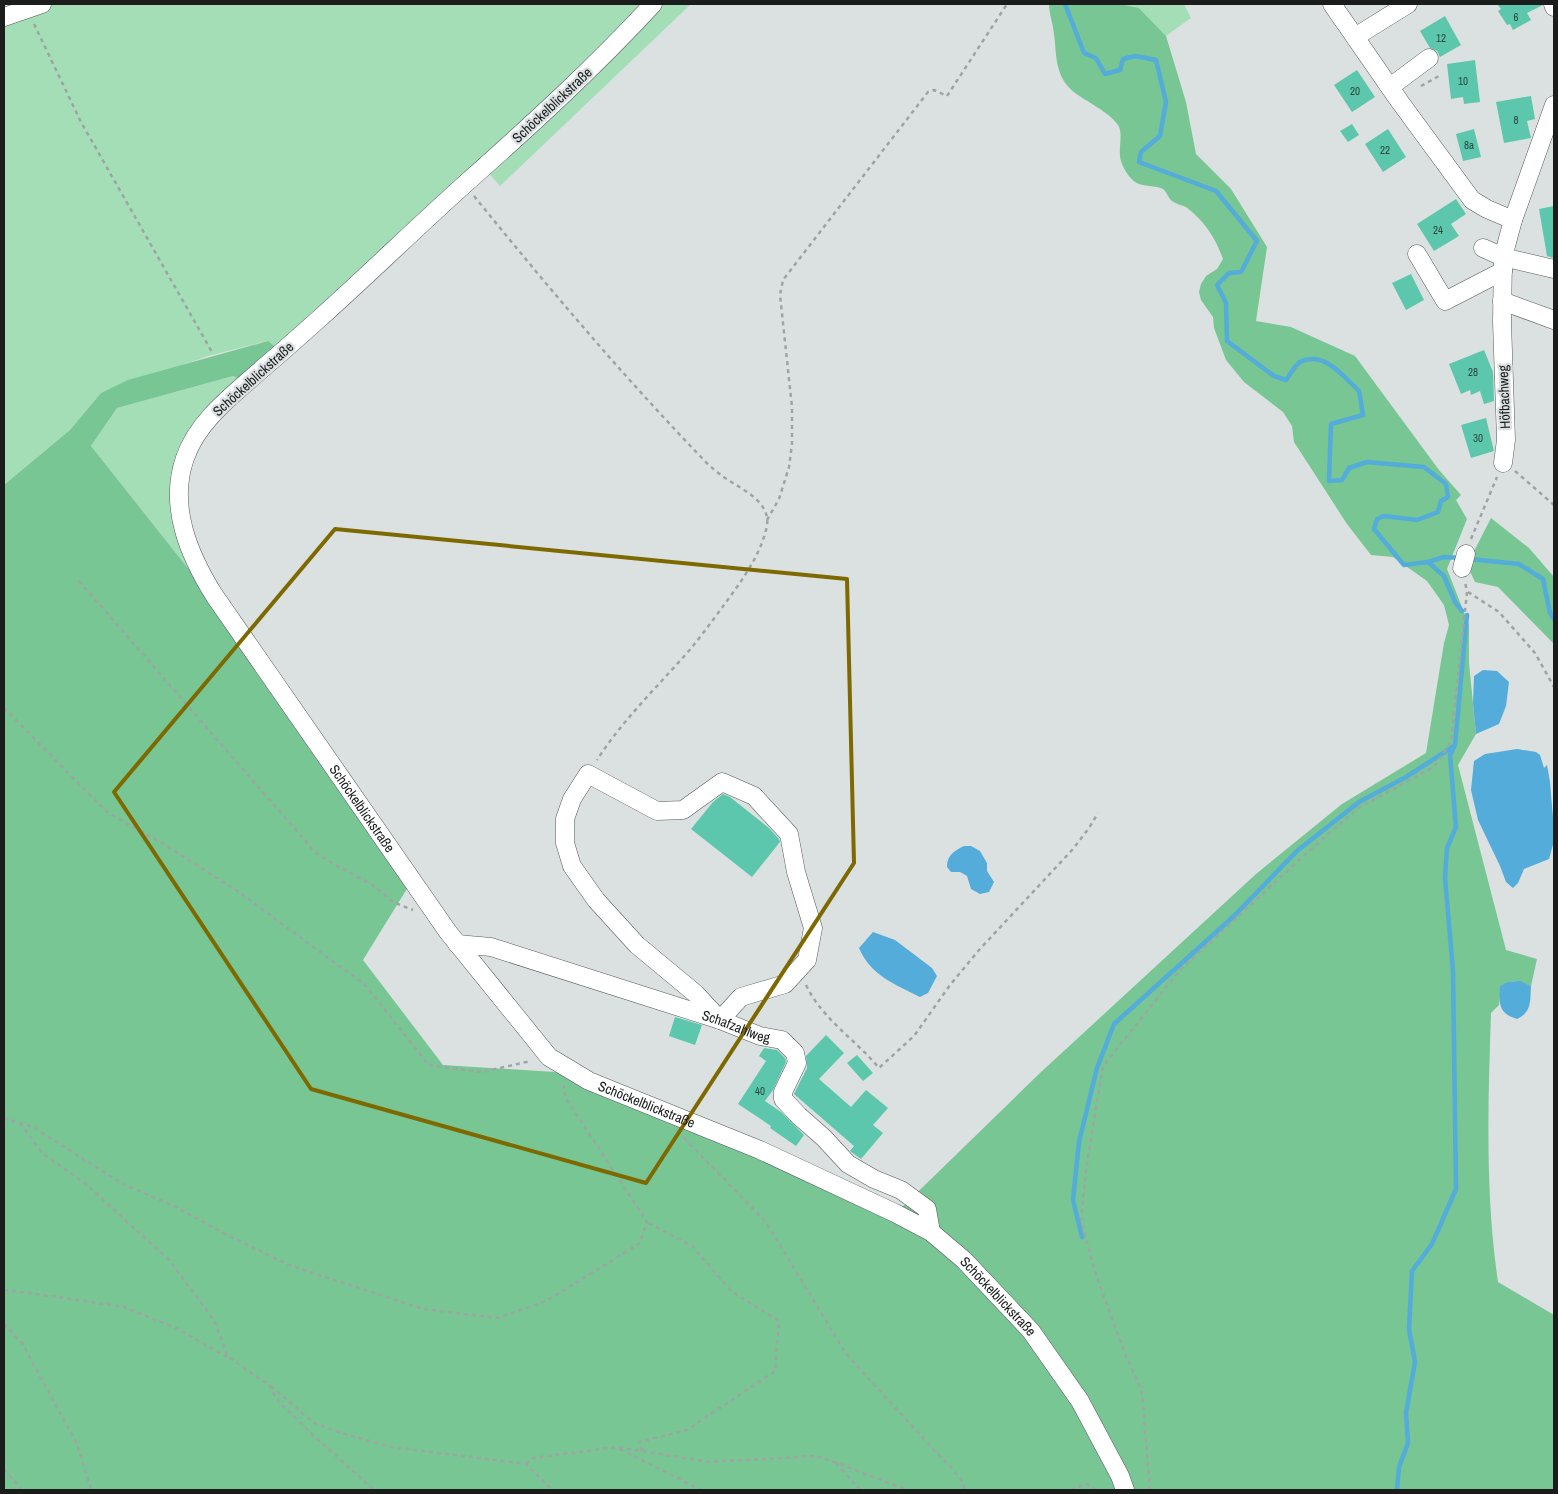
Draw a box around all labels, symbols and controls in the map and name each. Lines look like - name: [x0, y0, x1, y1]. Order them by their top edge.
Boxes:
- house number: 6: [1513, 10, 1519, 24]
- house number: 12: [1436, 31, 1446, 45]
- street label: Schöckelblickstraße: [508, 63, 596, 147]
- house number: 10: [1458, 74, 1468, 88]
- house number: 20: [1350, 84, 1360, 98]
- house number: 8: [1513, 113, 1519, 127]
- house number: 8a: [1464, 138, 1474, 152]
- house number: 22: [1380, 143, 1390, 157]
- house number: 24: [1433, 223, 1443, 237]
- street label: Schöckelblickstraße: [209, 338, 297, 420]
- street label: Höfbachweg: [1494, 364, 1514, 429]
- house number: 28: [1468, 365, 1478, 379]
- house number: 30: [1473, 431, 1483, 445]
- street label: Schöckelblickstraße: [325, 761, 399, 856]
- street label: Schafzahlweg: [700, 1006, 772, 1047]
- street label: Schöckelblickstraße: [596, 1077, 698, 1132]
- house number: 40: [755, 1084, 765, 1098]
- street label: Schöckelblickstraße: [956, 1253, 1040, 1339]

